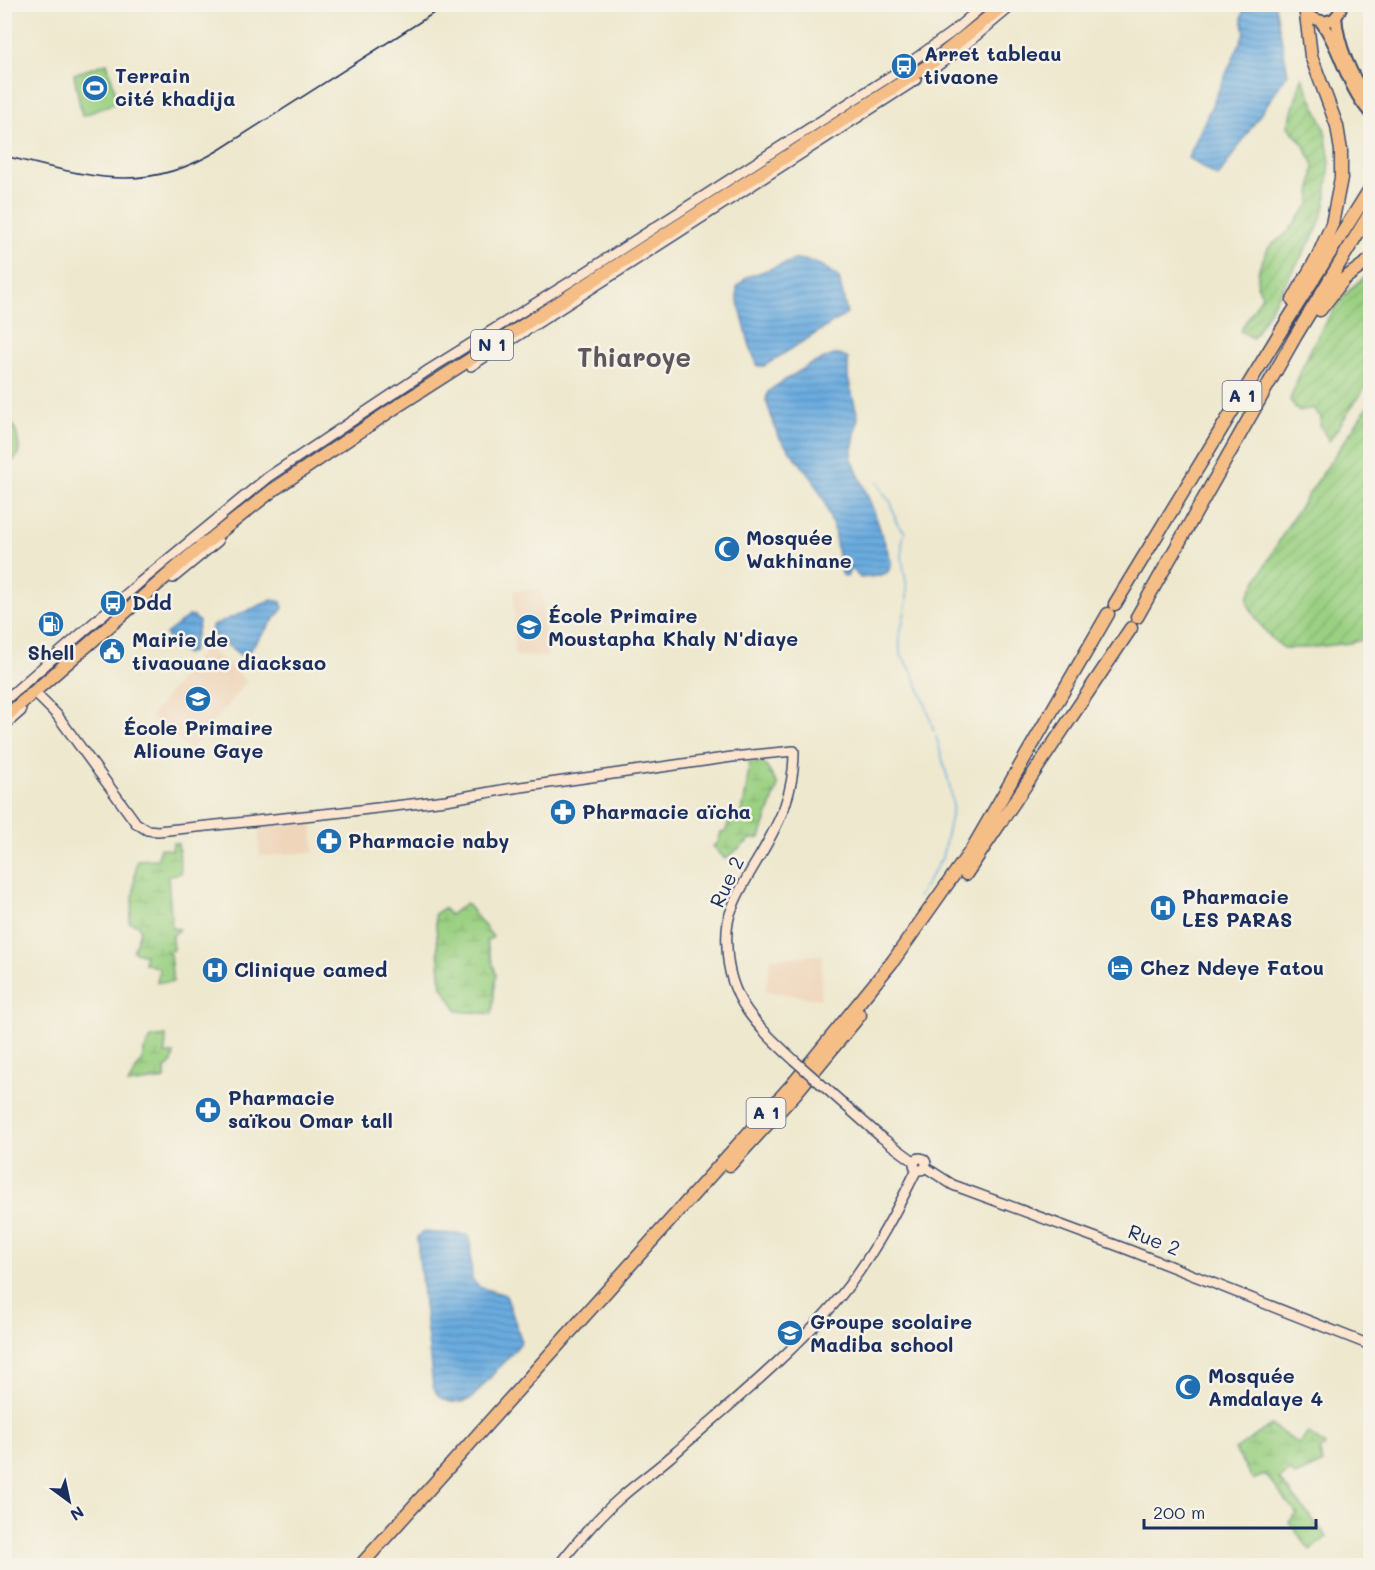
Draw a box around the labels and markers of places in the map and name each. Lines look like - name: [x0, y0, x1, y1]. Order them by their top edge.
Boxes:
- place label: Arret tableau tivaone: [924, 40, 1062, 89]
- bus stop icon: Arret tableau tivaone: [889, 51, 919, 81]
- place label: Terrain cité khadija: [115, 62, 236, 111]
- sports icon: Terrain cité khadija: [80, 73, 110, 103]
- place label: Mosquée Wakhinane: [746, 524, 852, 573]
- mosque icon: Mosquée Wakhinane: [712, 534, 742, 564]
- bus stop icon: Ddd: [98, 588, 128, 618]
- place label: Ddd: [132, 589, 172, 615]
- place label: École Primaire Moustapha Khaly N'diaye: [548, 602, 798, 651]
- fuel station icon: Shell: [36, 609, 66, 639]
- school or university icon: École Primaire Moustapha Khaly N'diaye: [514, 612, 544, 642]
- place label: Mairie de tivaouane diacksao: [132, 626, 326, 675]
- public building icon: Mairie de tivaouane diacksao: [97, 636, 127, 666]
- place label: Shell: [28, 639, 74, 665]
- school or university icon: École Primaire Alioune Gaye: [183, 684, 213, 714]
- place label: École Primaire Alioune Gaye: [123, 714, 273, 763]
- pharmacy icon: Pharmacie aïcha: [548, 797, 578, 827]
- place label: Pharmacie aïcha: [582, 798, 751, 824]
- pharmacy icon: Pharmacie naby: [314, 826, 344, 856]
- place label: Pharmacie naby: [348, 827, 509, 853]
- place label: Pharmacie LES PARAS: [1182, 883, 1292, 932]
- hospital icon: Pharmacie LES PARAS: [1148, 893, 1178, 923]
- hotel icon: Chez Ndeye Fatou: [1105, 953, 1135, 983]
- place label: Chez Ndeye Fatou: [1140, 954, 1324, 980]
- hospital icon: Clinique camed: [200, 955, 230, 985]
- place label: Clinique camed: [234, 956, 388, 982]
- place label: Pharmacie saïkou Omar tall: [228, 1084, 393, 1133]
- pharmacy icon: Pharmacie saïkou Omar tall: [193, 1095, 223, 1125]
- place label: Groupe scolaire Madiba school: [810, 1308, 972, 1357]
- school or university icon: Groupe scolaire Madiba school: [775, 1318, 805, 1348]
- place label: Mosquée Amdalaye 4: [1208, 1362, 1323, 1411]
- mosque icon: Mosquée Amdalaye 4: [1173, 1372, 1203, 1402]

